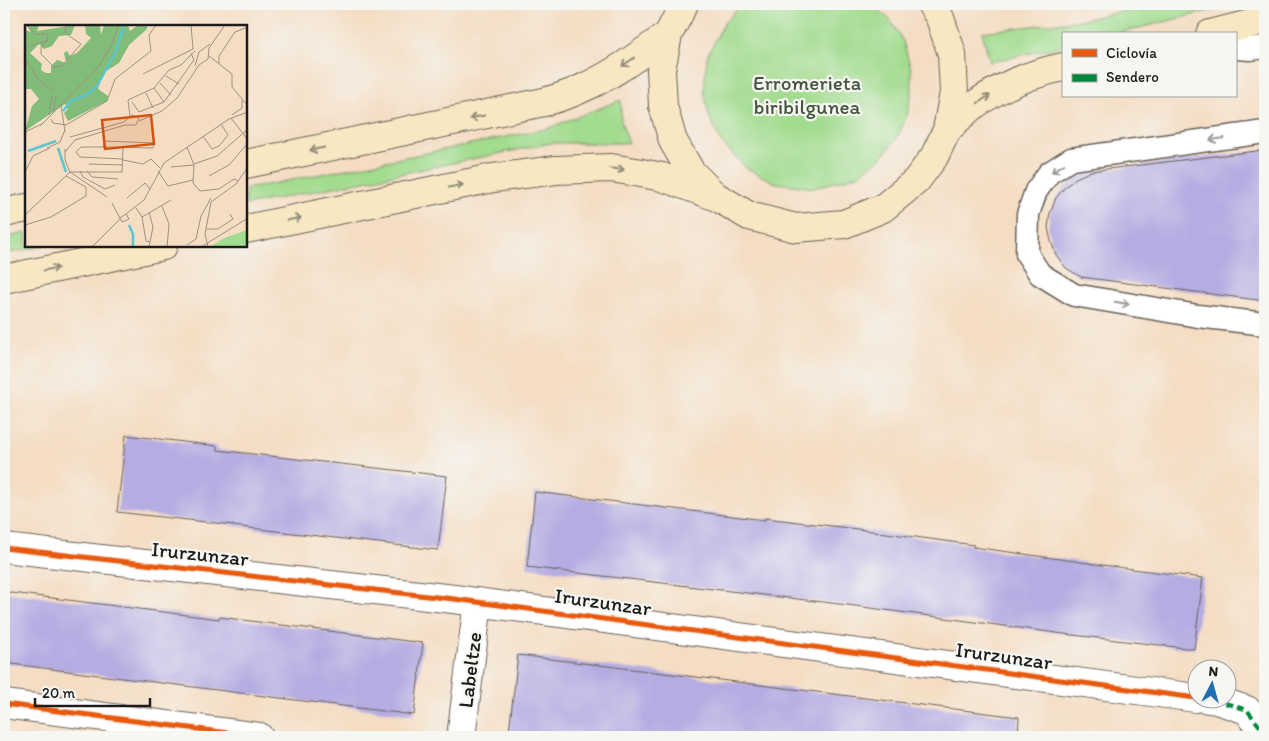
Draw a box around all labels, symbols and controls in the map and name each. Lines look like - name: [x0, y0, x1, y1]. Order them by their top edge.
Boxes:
- inset map: [25, 25, 248, 248]
- legend: [1062, 32, 1236, 98]
- text: Ciclovía: [1106, 44, 1157, 62]
- one-way arrow: [621, 57, 635, 67]
- text: Sendero: [1106, 68, 1159, 86]
- park label: Erromerieta biribilgunea: [753, 70, 861, 119]
- one-way arrow: [977, 94, 991, 104]
- one-way arrow: [469, 112, 485, 122]
- one-way arrow: [1209, 134, 1225, 144]
- one-way arrow: [310, 145, 326, 154]
- one-way arrow: [1052, 163, 1066, 173]
- one-way arrow: [608, 164, 624, 174]
- one-way arrow: [447, 181, 463, 190]
- one-way arrow: [286, 214, 302, 224]
- one-way arrow: [43, 264, 59, 274]
- one-way arrow: [1113, 299, 1129, 309]
- street label: Irurzunzar: [150, 536, 251, 571]
- street label: Irurzunzar: [553, 582, 654, 621]
- street label: Labeltze: [452, 631, 487, 709]
- street label: Irurzunzar: [954, 636, 1055, 675]
- north arrow: [1186, 658, 1236, 708]
- text: N: [1208, 663, 1219, 681]
- scale bar: [35, 676, 150, 708]
- text: 20 m: [42, 684, 76, 702]

